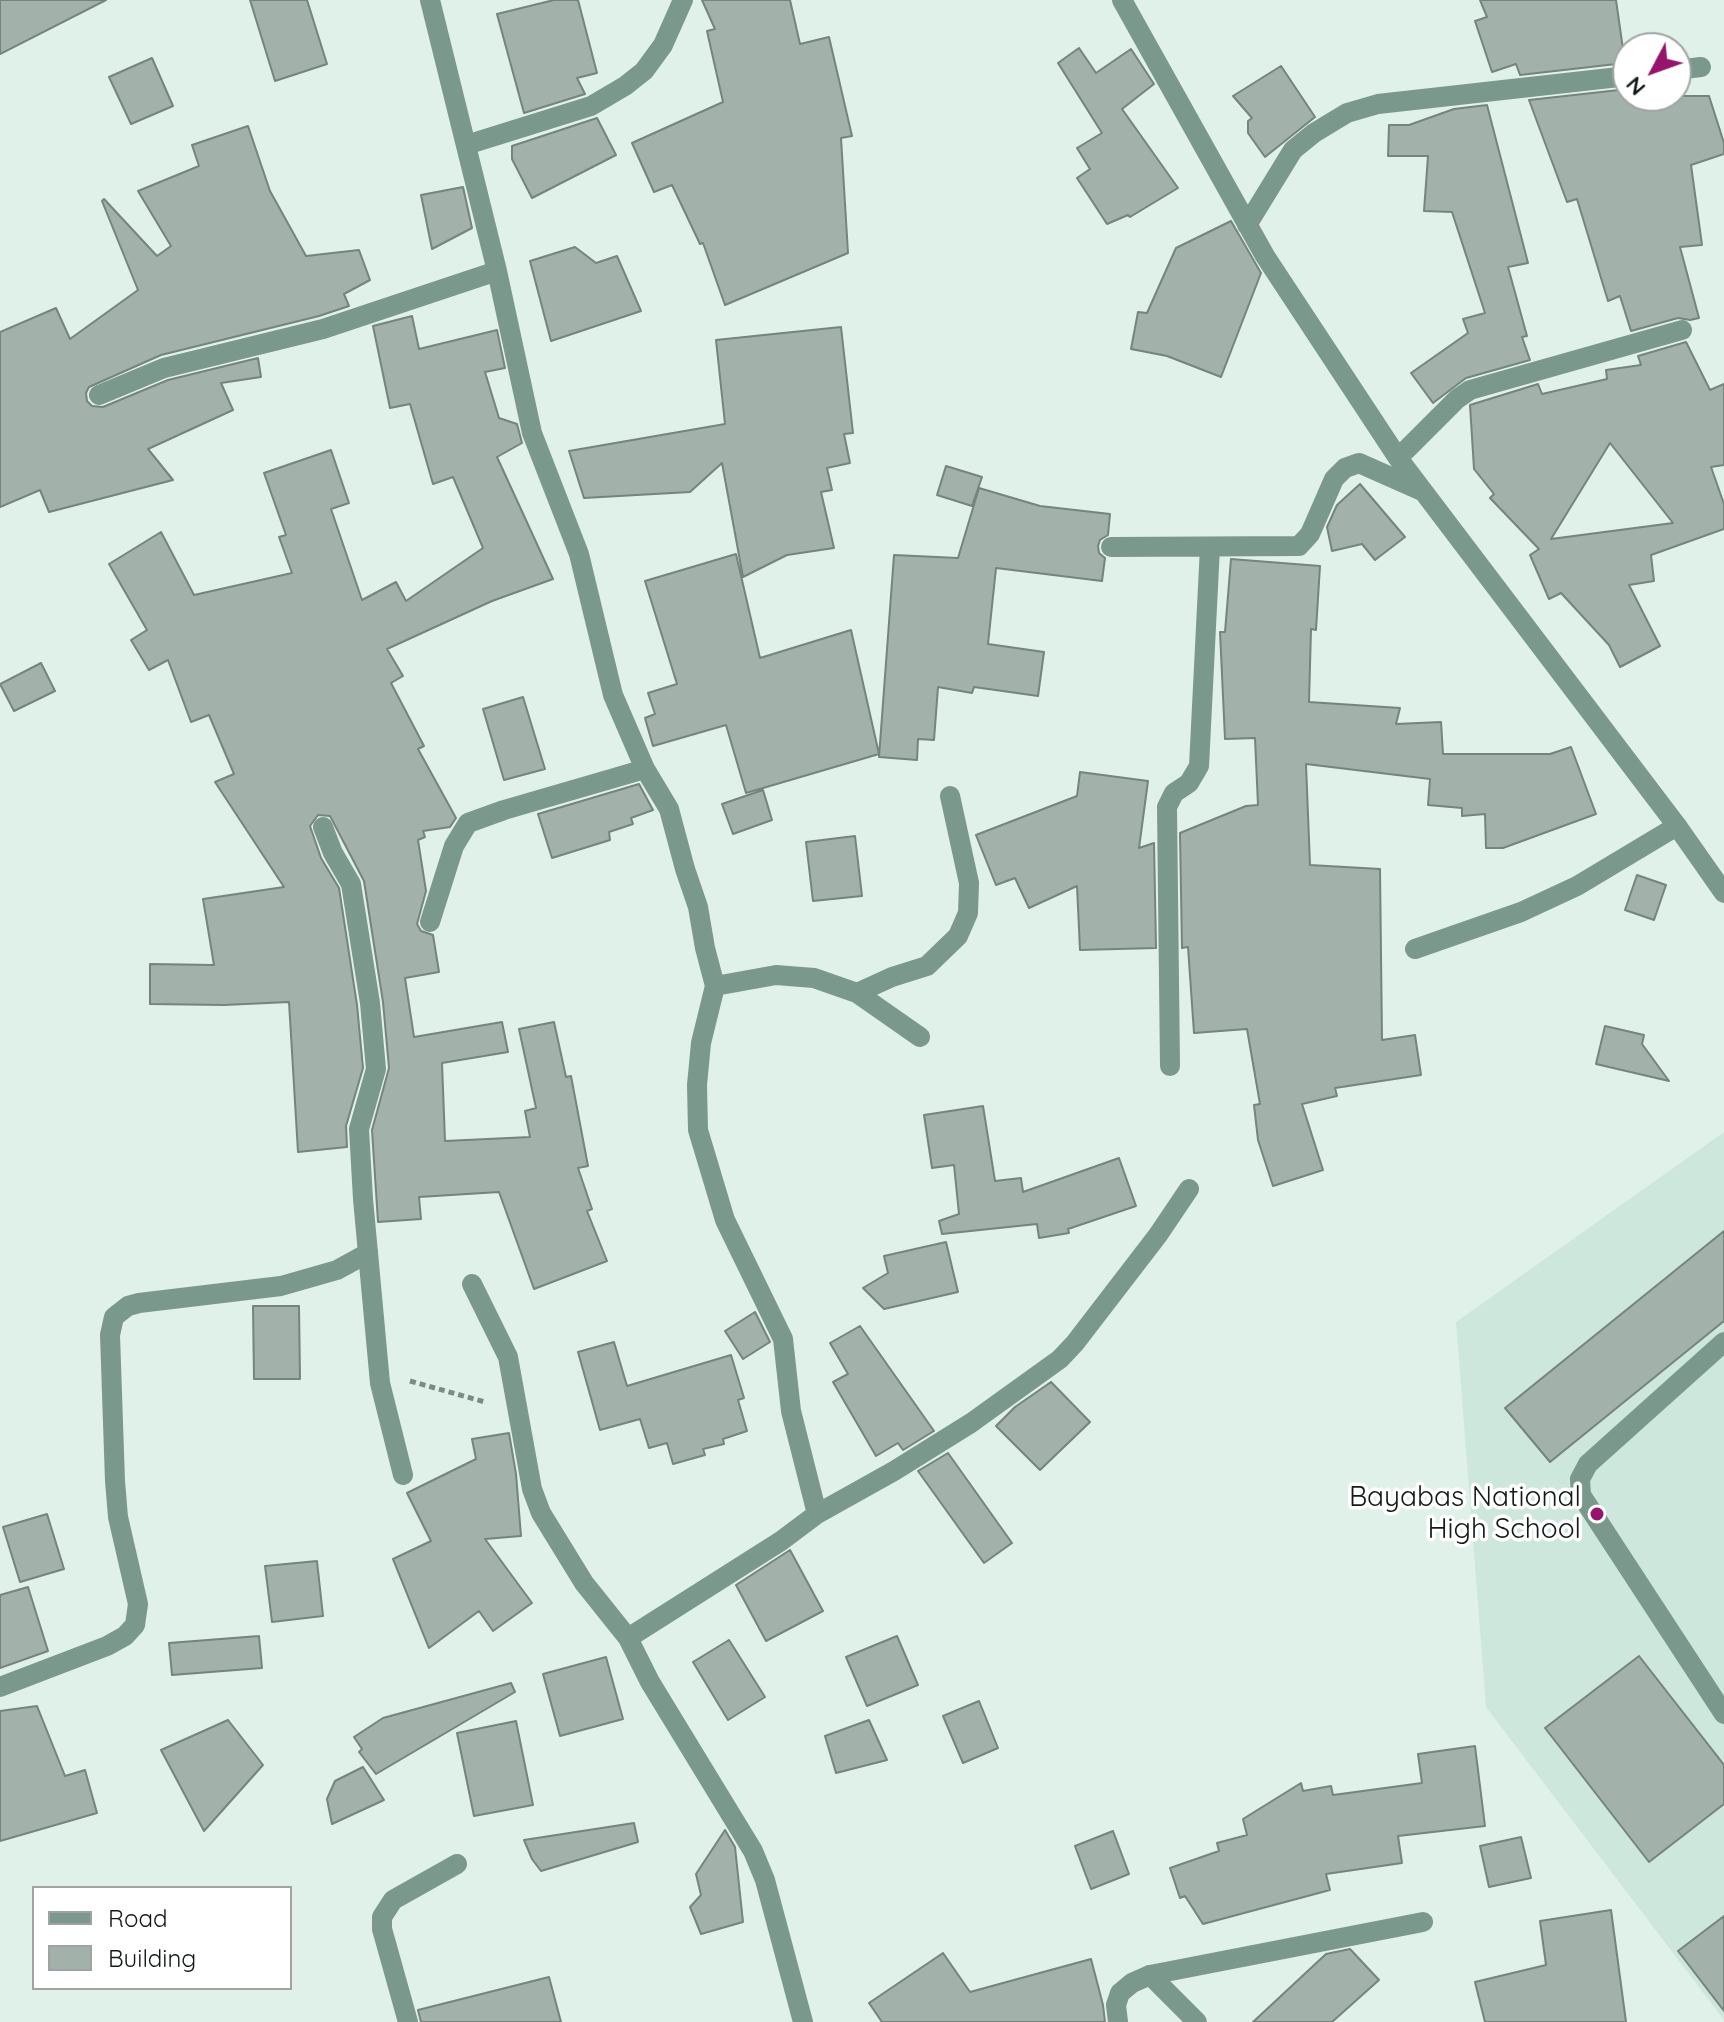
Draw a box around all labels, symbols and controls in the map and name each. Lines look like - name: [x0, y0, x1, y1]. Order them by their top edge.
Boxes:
- north arrow: [1612, 32, 1692, 112]
- text: N: [1620, 71, 1651, 102]
- place label: Bayabas National High School: [1349, 1481, 1581, 1547]
- marker: Bayabas National High School: [1588, 1505, 1606, 1523]
- legend: [32, 1886, 292, 1990]
- text: Road: [108, 1903, 168, 1933]
- text: Building: [108, 1943, 196, 1973]

